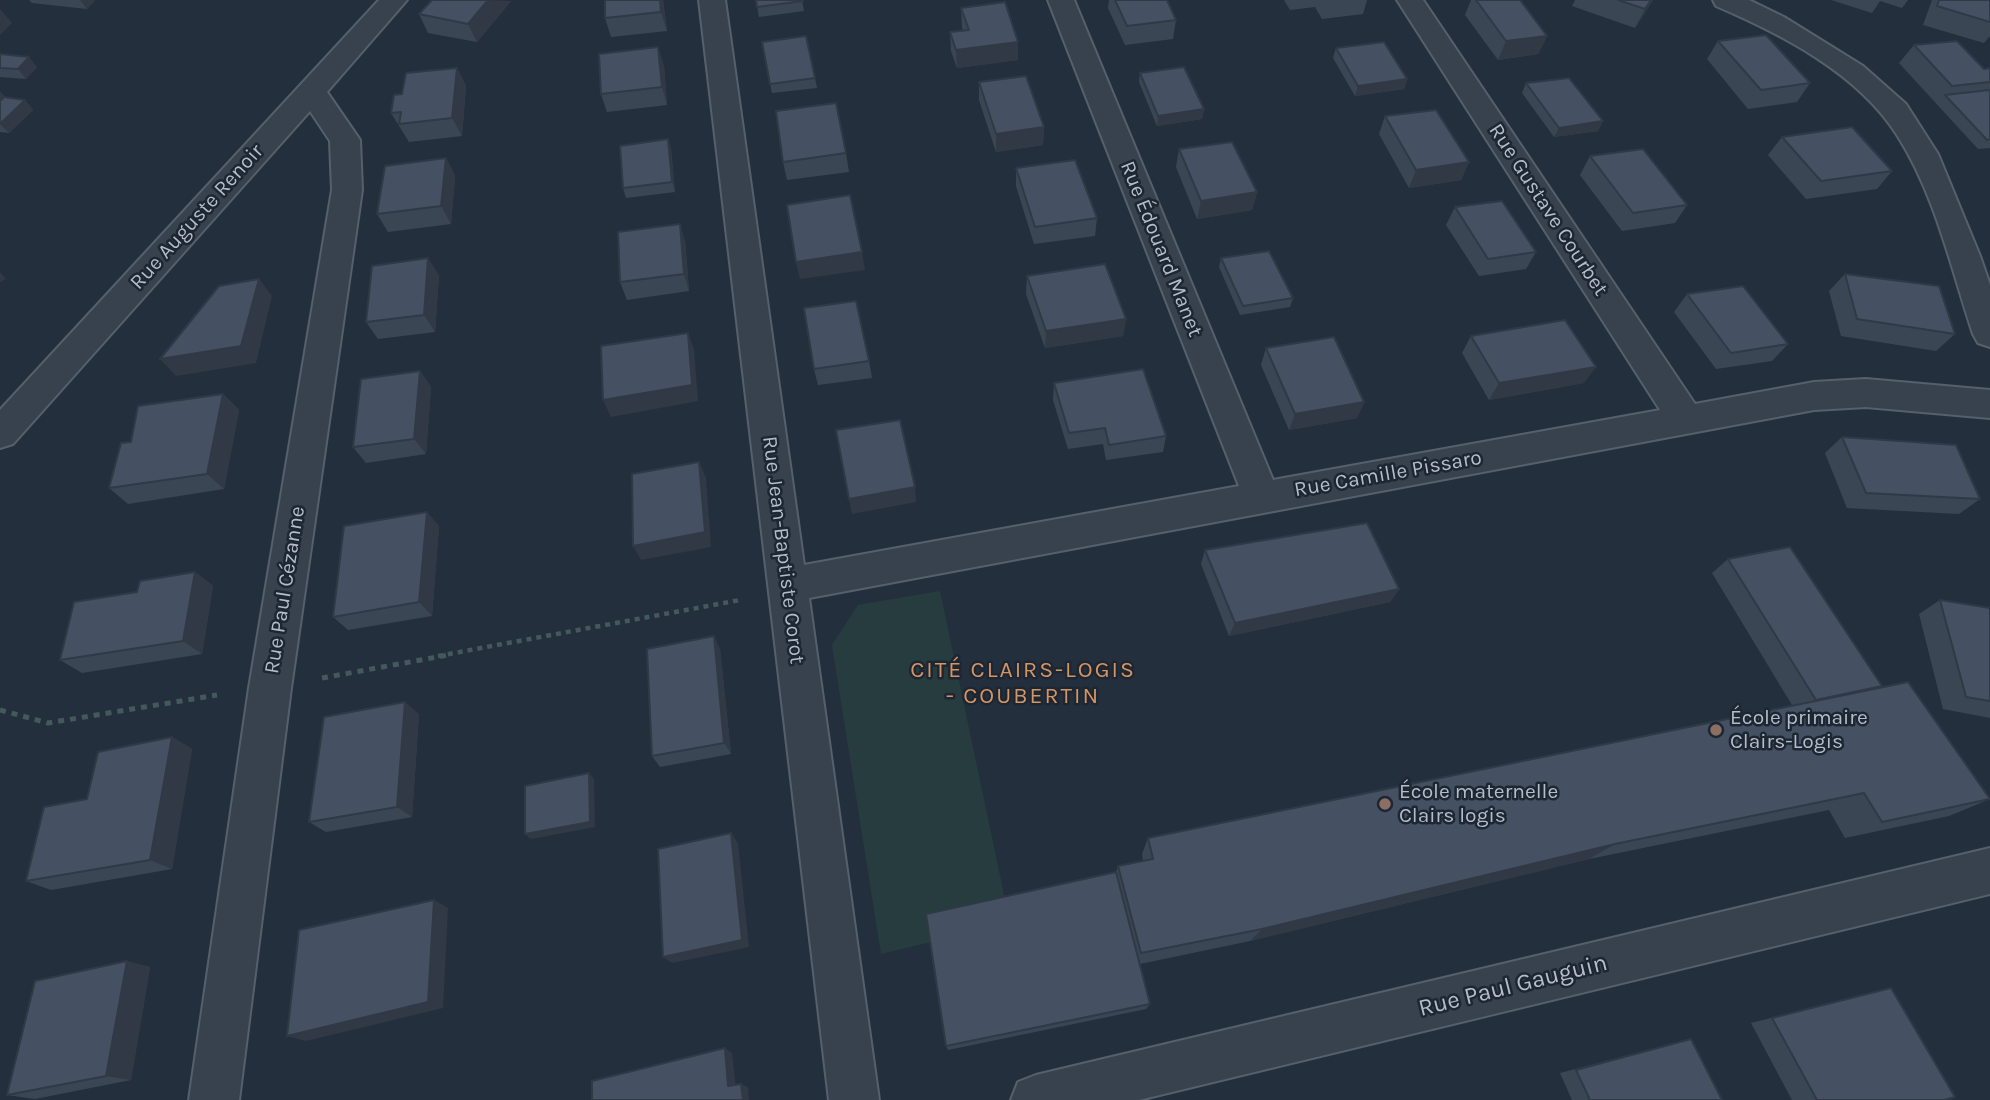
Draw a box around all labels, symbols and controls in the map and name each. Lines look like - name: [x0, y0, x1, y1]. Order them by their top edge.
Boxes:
- street label: Rue Gustave Courbet: [1483, 119, 1613, 301]
- street label: Rue Auguste Renoir: [125, 139, 269, 295]
- street label: Rue Édouard Manet: [1114, 158, 1208, 340]
- street label: Rue Jean-Baptiste Corot: [757, 435, 809, 665]
- street label: Rue Camille Pissaro: [1292, 445, 1484, 503]
- street label: Rue Paul Cézanne: [259, 504, 311, 676]
- district label: CITÉ CLAIRS-LOGIS - COUBERTIN: [912, 656, 1134, 710]
- place label: École primaire Clairs-Logis: [1730, 705, 1868, 755]
- marker: École primaire Clairs-Logis: [1708, 722, 1724, 738]
- place label: École maternelle Clairs logis: [1399, 779, 1558, 829]
- marker: École maternelle Clairs logis: [1377, 796, 1393, 812]
- street label: Rue Paul Gauguin: [1416, 949, 1610, 1023]

